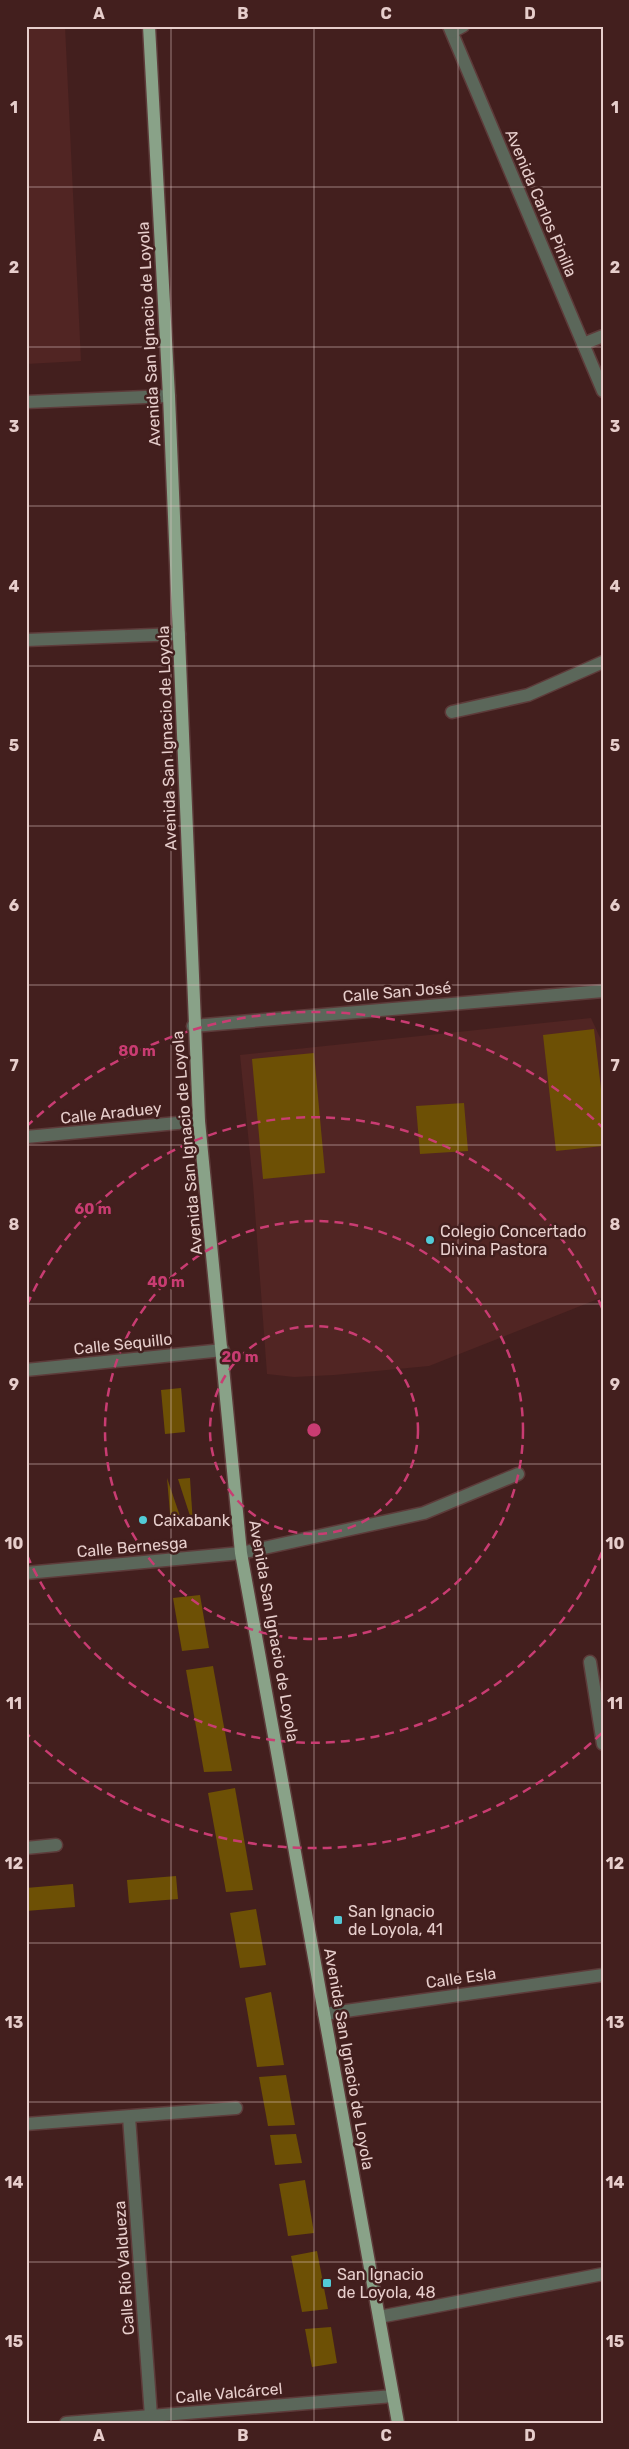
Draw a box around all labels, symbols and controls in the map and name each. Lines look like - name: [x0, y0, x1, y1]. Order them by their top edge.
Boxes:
- text: A: [93, 4, 105, 23]
- text: B: [237, 4, 249, 23]
- text: C: [380, 4, 392, 23]
- text: D: [524, 4, 536, 23]
- text: 1: [10, 98, 18, 117]
- text: 1: [611, 98, 619, 117]
- street label: Avenida Carlos Pinilla: [501, 126, 581, 280]
- street label: Avenida San Ignacio de Loyola: [134, 221, 164, 447]
- text: 2: [9, 258, 19, 277]
- text: 2: [610, 258, 620, 277]
- text: 3: [9, 417, 19, 436]
- text: 3: [610, 417, 620, 436]
- text: 4: [9, 577, 20, 596]
- text: 4: [610, 577, 621, 596]
- street label: Avenida San Ignacio de Loyola: [154, 625, 180, 851]
- text: 5: [9, 736, 19, 755]
- text: 5: [610, 736, 620, 755]
- text: 6: [9, 896, 19, 915]
- text: 6: [610, 896, 620, 915]
- street label: Calle San José: [342, 978, 452, 1006]
- street label: Avenida San Ignacio de Loyola: [168, 1030, 206, 1256]
- text: 80 m: [118, 1042, 156, 1060]
- text: 7: [9, 1056, 19, 1075]
- text: 7: [610, 1056, 620, 1075]
- street label: Calle Araduey: [59, 1098, 163, 1128]
- text: 60 m: [75, 1200, 111, 1218]
- text: 8: [9, 1215, 20, 1234]
- text: 8: [610, 1215, 621, 1234]
- place label: Colegio Concertado Divina Pastora: [440, 1222, 586, 1259]
- marker: Colegio Concertado Divina Pastora: [424, 1234, 436, 1246]
- text: 40 m: [147, 1273, 185, 1291]
- street label: Calle Sequillo: [73, 1329, 173, 1359]
- text: 20 m: [222, 1348, 258, 1366]
- text: 9: [9, 1375, 19, 1394]
- text: 9: [610, 1375, 620, 1394]
- centre of rings: [305, 1421, 323, 1439]
- place label: Caixabank: [153, 1511, 231, 1530]
- marker: Caixabank: [137, 1514, 149, 1526]
- street label: Avenida San Ignacio de Loyola: [245, 1519, 303, 1743]
- street label: Calle Bernesga: [76, 1533, 188, 1561]
- text: 10: [5, 1534, 24, 1553]
- text: 10: [606, 1534, 625, 1553]
- text: 11: [6, 1694, 22, 1713]
- text: 11: [607, 1694, 623, 1713]
- text: 12: [5, 1854, 23, 1873]
- text: 12: [606, 1854, 624, 1873]
- place label: San Ignacio de Loyola, 41: [348, 1902, 443, 1939]
- marker: San Ignacio de Loyola, 41: [332, 1914, 344, 1926]
- street label: Avenida San Ignacio de Loyola: [320, 1947, 378, 2171]
- street label: Calle Esla: [425, 1964, 497, 1992]
- text: 13: [5, 2013, 23, 2032]
- text: 13: [606, 2013, 624, 2032]
- text: 14: [5, 2173, 24, 2192]
- text: 14: [606, 2173, 625, 2192]
- street label: Calle Río Valdueza: [110, 2200, 138, 2336]
- place label: San Ignacio de Loyola, 48: [337, 2265, 436, 2302]
- marker: San Ignacio de Loyola, 48: [321, 2277, 333, 2289]
- text: 15: [5, 2332, 23, 2351]
- text: 15: [606, 2332, 624, 2351]
- street label: Calle Valcárcel: [175, 2379, 283, 2407]
- text: A: [93, 2426, 105, 2445]
- text: B: [237, 2426, 249, 2445]
- text: C: [380, 2426, 392, 2445]
- text: D: [524, 2426, 536, 2445]

